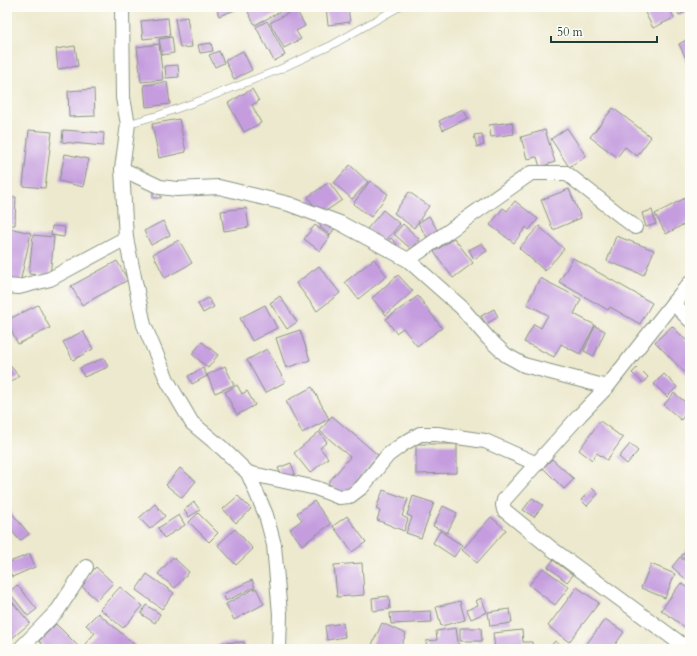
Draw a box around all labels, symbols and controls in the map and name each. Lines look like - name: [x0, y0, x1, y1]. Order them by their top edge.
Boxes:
- scale bar: [551, 18, 657, 44]
- text: 50 m: [557, 24, 584, 40]

